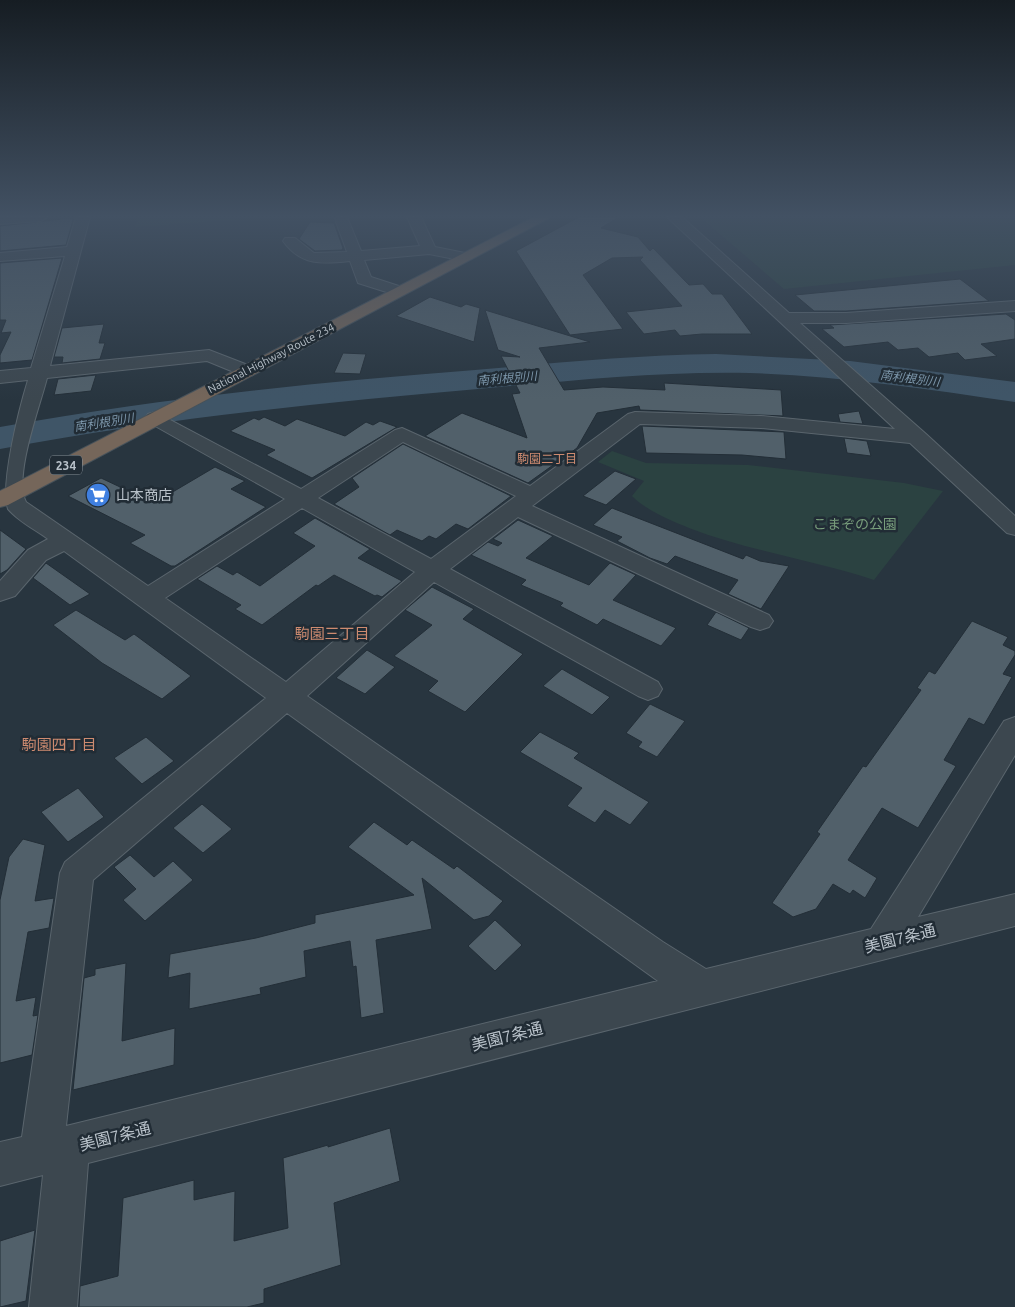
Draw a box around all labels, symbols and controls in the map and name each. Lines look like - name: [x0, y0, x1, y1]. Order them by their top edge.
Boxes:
- street label: National Highway Route 234: [206, 321, 336, 395]
- water label: 南利根別川: [879, 368, 943, 388]
- water label: 南利根別川: [477, 369, 539, 387]
- water label: 南利根別川: [73, 411, 137, 433]
- district label: 駒園二丁目: [517, 452, 577, 465]
- road number: 234: [50, 456, 82, 474]
- supermarket icon: 山本商店: [85, 482, 111, 508]
- place label: 山本商店: [116, 487, 172, 503]
- park label: こまぞの公園: [813, 516, 897, 532]
- district label: 駒園三丁目: [294, 625, 370, 642]
- district label: 駒園四丁目: [21, 736, 97, 753]
- street label: 美園7条通: [862, 920, 938, 956]
- street label: 美園7条通: [469, 1018, 545, 1054]
- street label: 美園7条通: [77, 1118, 153, 1154]

